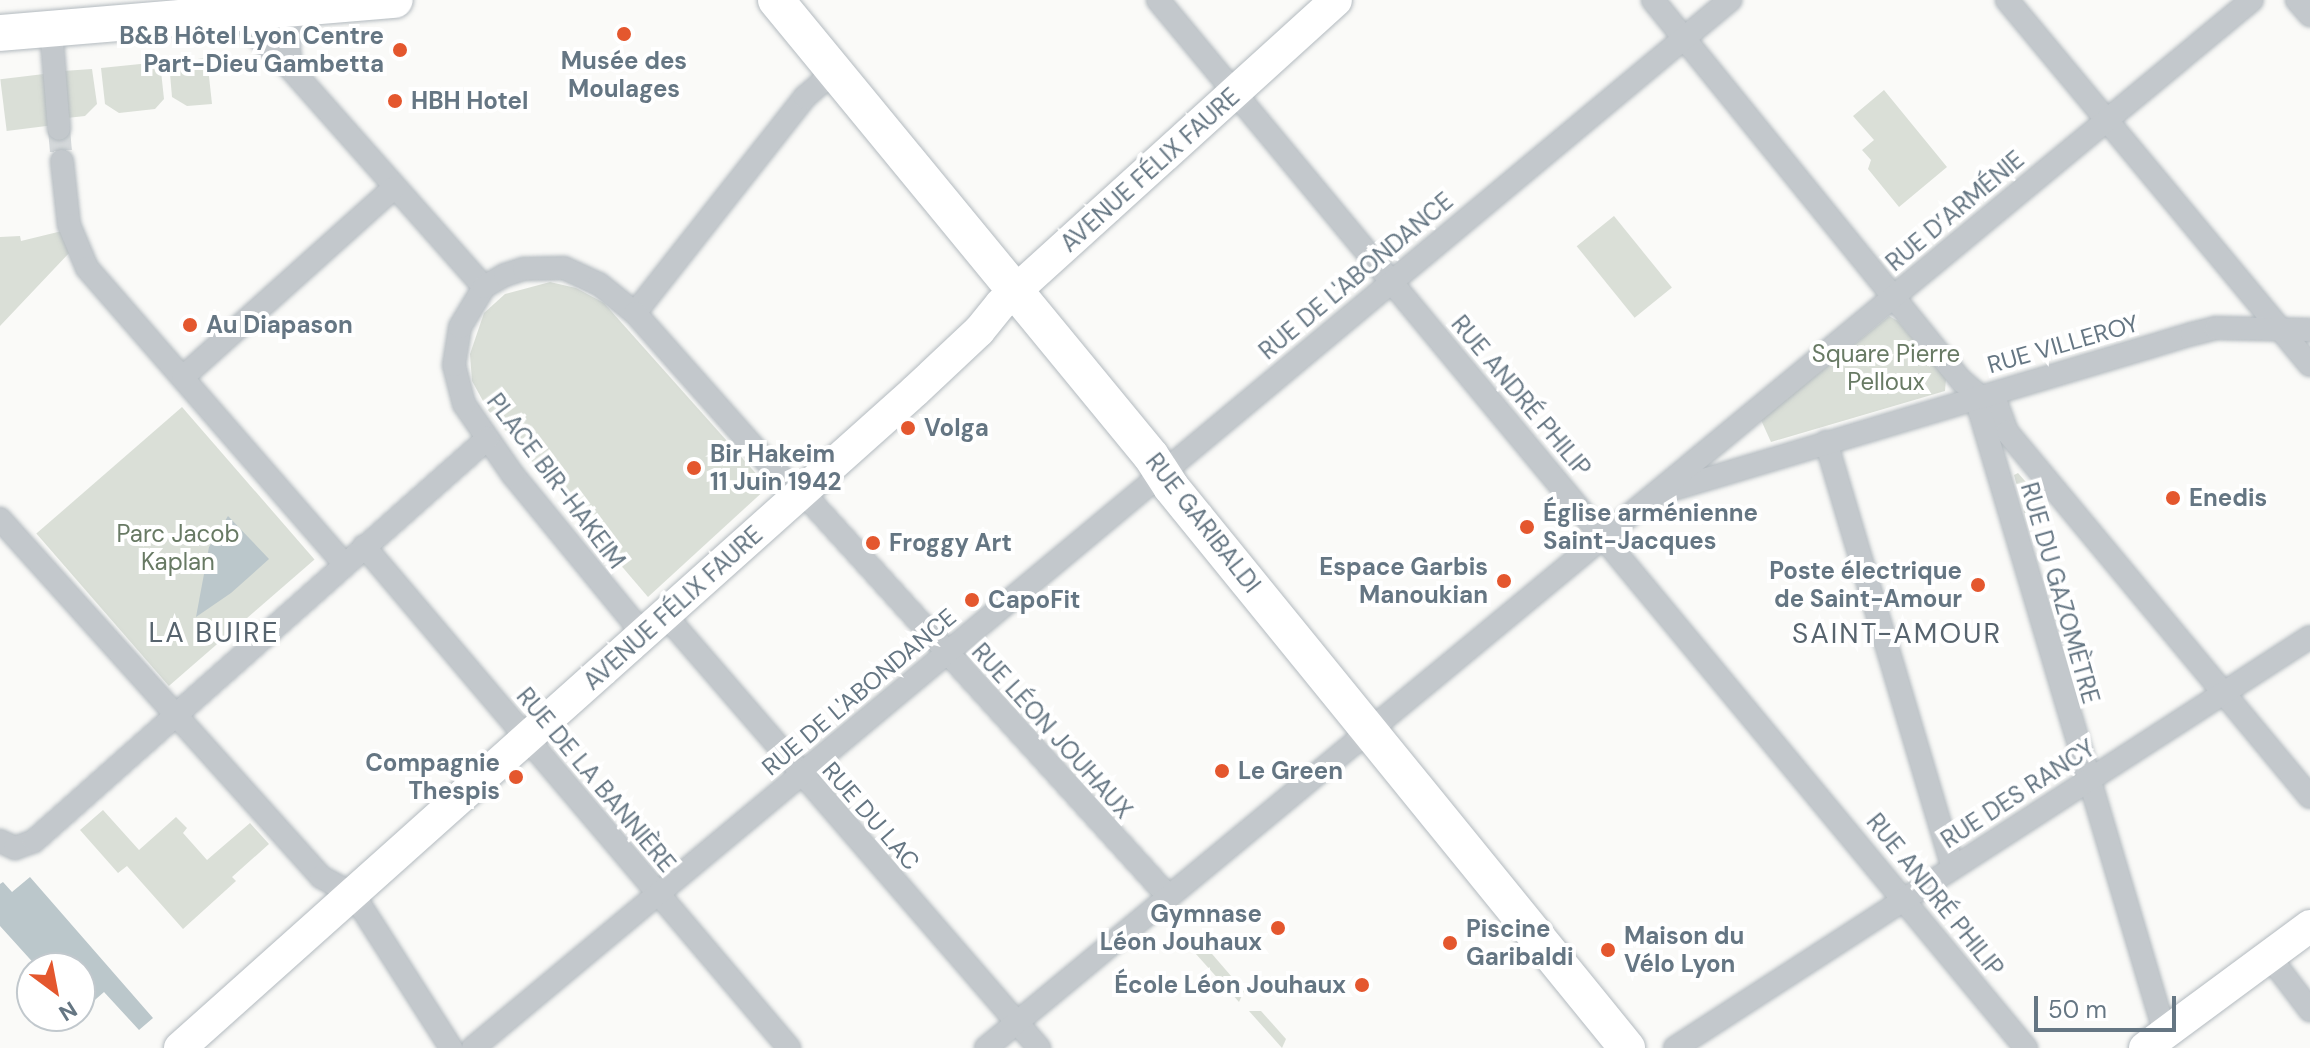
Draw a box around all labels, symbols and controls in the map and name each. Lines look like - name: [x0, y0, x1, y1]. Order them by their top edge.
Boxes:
- place label: B&B Hôtel Lyon Centre Part-Dieu Gambetta: [119, 22, 384, 78]
- marker: Musée des Moulages: [615, 25, 633, 43]
- marker: B&B Hôtel Lyon Centre Part-Dieu Gambetta: [391, 41, 409, 59]
- place label: Musée des Moulages: [561, 47, 687, 103]
- street label: AVENUE FÉLIX FAURE: [1055, 82, 1245, 258]
- place label: HBH Hotel: [411, 87, 528, 115]
- marker: HBH Hotel: [386, 92, 404, 110]
- street label: RUE D’ARMÉNIE: [1880, 145, 2030, 277]
- street label: RUE DE L'ABONDANCE: [1253, 187, 1459, 365]
- street label: RUE VILLEROY: [1984, 309, 2142, 379]
- street label: RUE ANDRÉ PHILIP: [1445, 310, 1597, 482]
- place label: Au Diapason: [206, 311, 353, 339]
- marker: Au Diapason: [181, 316, 199, 334]
- park label: Square Pierre Pelloux: [1812, 340, 1960, 396]
- street label: PLACE BIR-HAKEIM: [481, 388, 631, 574]
- place label: Volga: [924, 414, 989, 442]
- marker: Volga: [899, 419, 917, 437]
- place label: Bir Hakeim 11 Juin 1942: [710, 440, 841, 496]
- street label: RUE GARIBALDI: [1140, 448, 1266, 598]
- marker: Bir Hakeim 11 Juin 1942: [685, 459, 703, 477]
- street label: RUE DU GAZOMÈTRE: [2015, 479, 2105, 707]
- place label: Enedis: [2189, 484, 2267, 512]
- marker: Enedis: [2164, 489, 2182, 507]
- place label: Église arménienne Saint-Jacques: [1543, 499, 1758, 555]
- marker: Église arménienne Saint-Jacques: [1518, 518, 1536, 536]
- park label: Parc Jacob Kaplan: [116, 520, 240, 576]
- street label: AVENUE FÉLIX FAURE: [578, 520, 768, 696]
- place label: Froggy Art: [889, 529, 1012, 557]
- marker: Froggy Art: [864, 534, 882, 552]
- place label: Espace Garbis Manoukian: [1319, 553, 1488, 609]
- place label: Poste électrique de Saint-Amour: [1769, 557, 1962, 613]
- marker: Espace Garbis Manoukian: [1495, 572, 1513, 590]
- marker: Poste électrique de Saint-Amour: [1969, 576, 1987, 594]
- place label: CapoFit: [988, 586, 1080, 614]
- marker: CapoFit: [963, 591, 981, 609]
- street label: RUE DE L'ABONDANCE: [756, 603, 962, 781]
- district label: LA BUIRE: [148, 616, 280, 650]
- district label: SAINT-AMOUR: [1792, 617, 2002, 651]
- street label: RUE LÉON JOUHAUX: [966, 637, 1138, 825]
- street label: RUE DE LA BANNIÈRE: [511, 682, 681, 878]
- street label: RUE DES RANCY: [1936, 734, 2100, 854]
- place label: Compagnie Thespis: [365, 749, 500, 805]
- street label: RUE DU LAC: [816, 756, 926, 876]
- place label: Le Green: [1238, 757, 1343, 785]
- marker: Le Green: [1213, 762, 1231, 780]
- marker: Compagnie Thespis: [507, 768, 525, 786]
- street label: RUE ANDRÉ PHILIP: [1860, 808, 2010, 982]
- place label: Gymnase Léon Jouhaux: [1100, 900, 1262, 956]
- place label: Piscine Garibaldi: [1466, 915, 1574, 971]
- marker: Gymnase Léon Jouhaux: [1269, 919, 1287, 937]
- place label: Maison du Vélo Lyon: [1624, 922, 1744, 978]
- marker: Piscine Garibaldi: [1441, 934, 1459, 952]
- marker: Maison du Vélo Lyon: [1599, 941, 1617, 959]
- north arrow: [16, 952, 96, 1032]
- place label: École Léon Jouhaux: [1114, 971, 1346, 999]
- marker: École Léon Jouhaux: [1353, 976, 1371, 994]
- scale bar: [2038, 980, 2180, 1030]
- text: 50 m: [2048, 994, 2107, 1025]
- text: N: [53, 995, 82, 1028]

